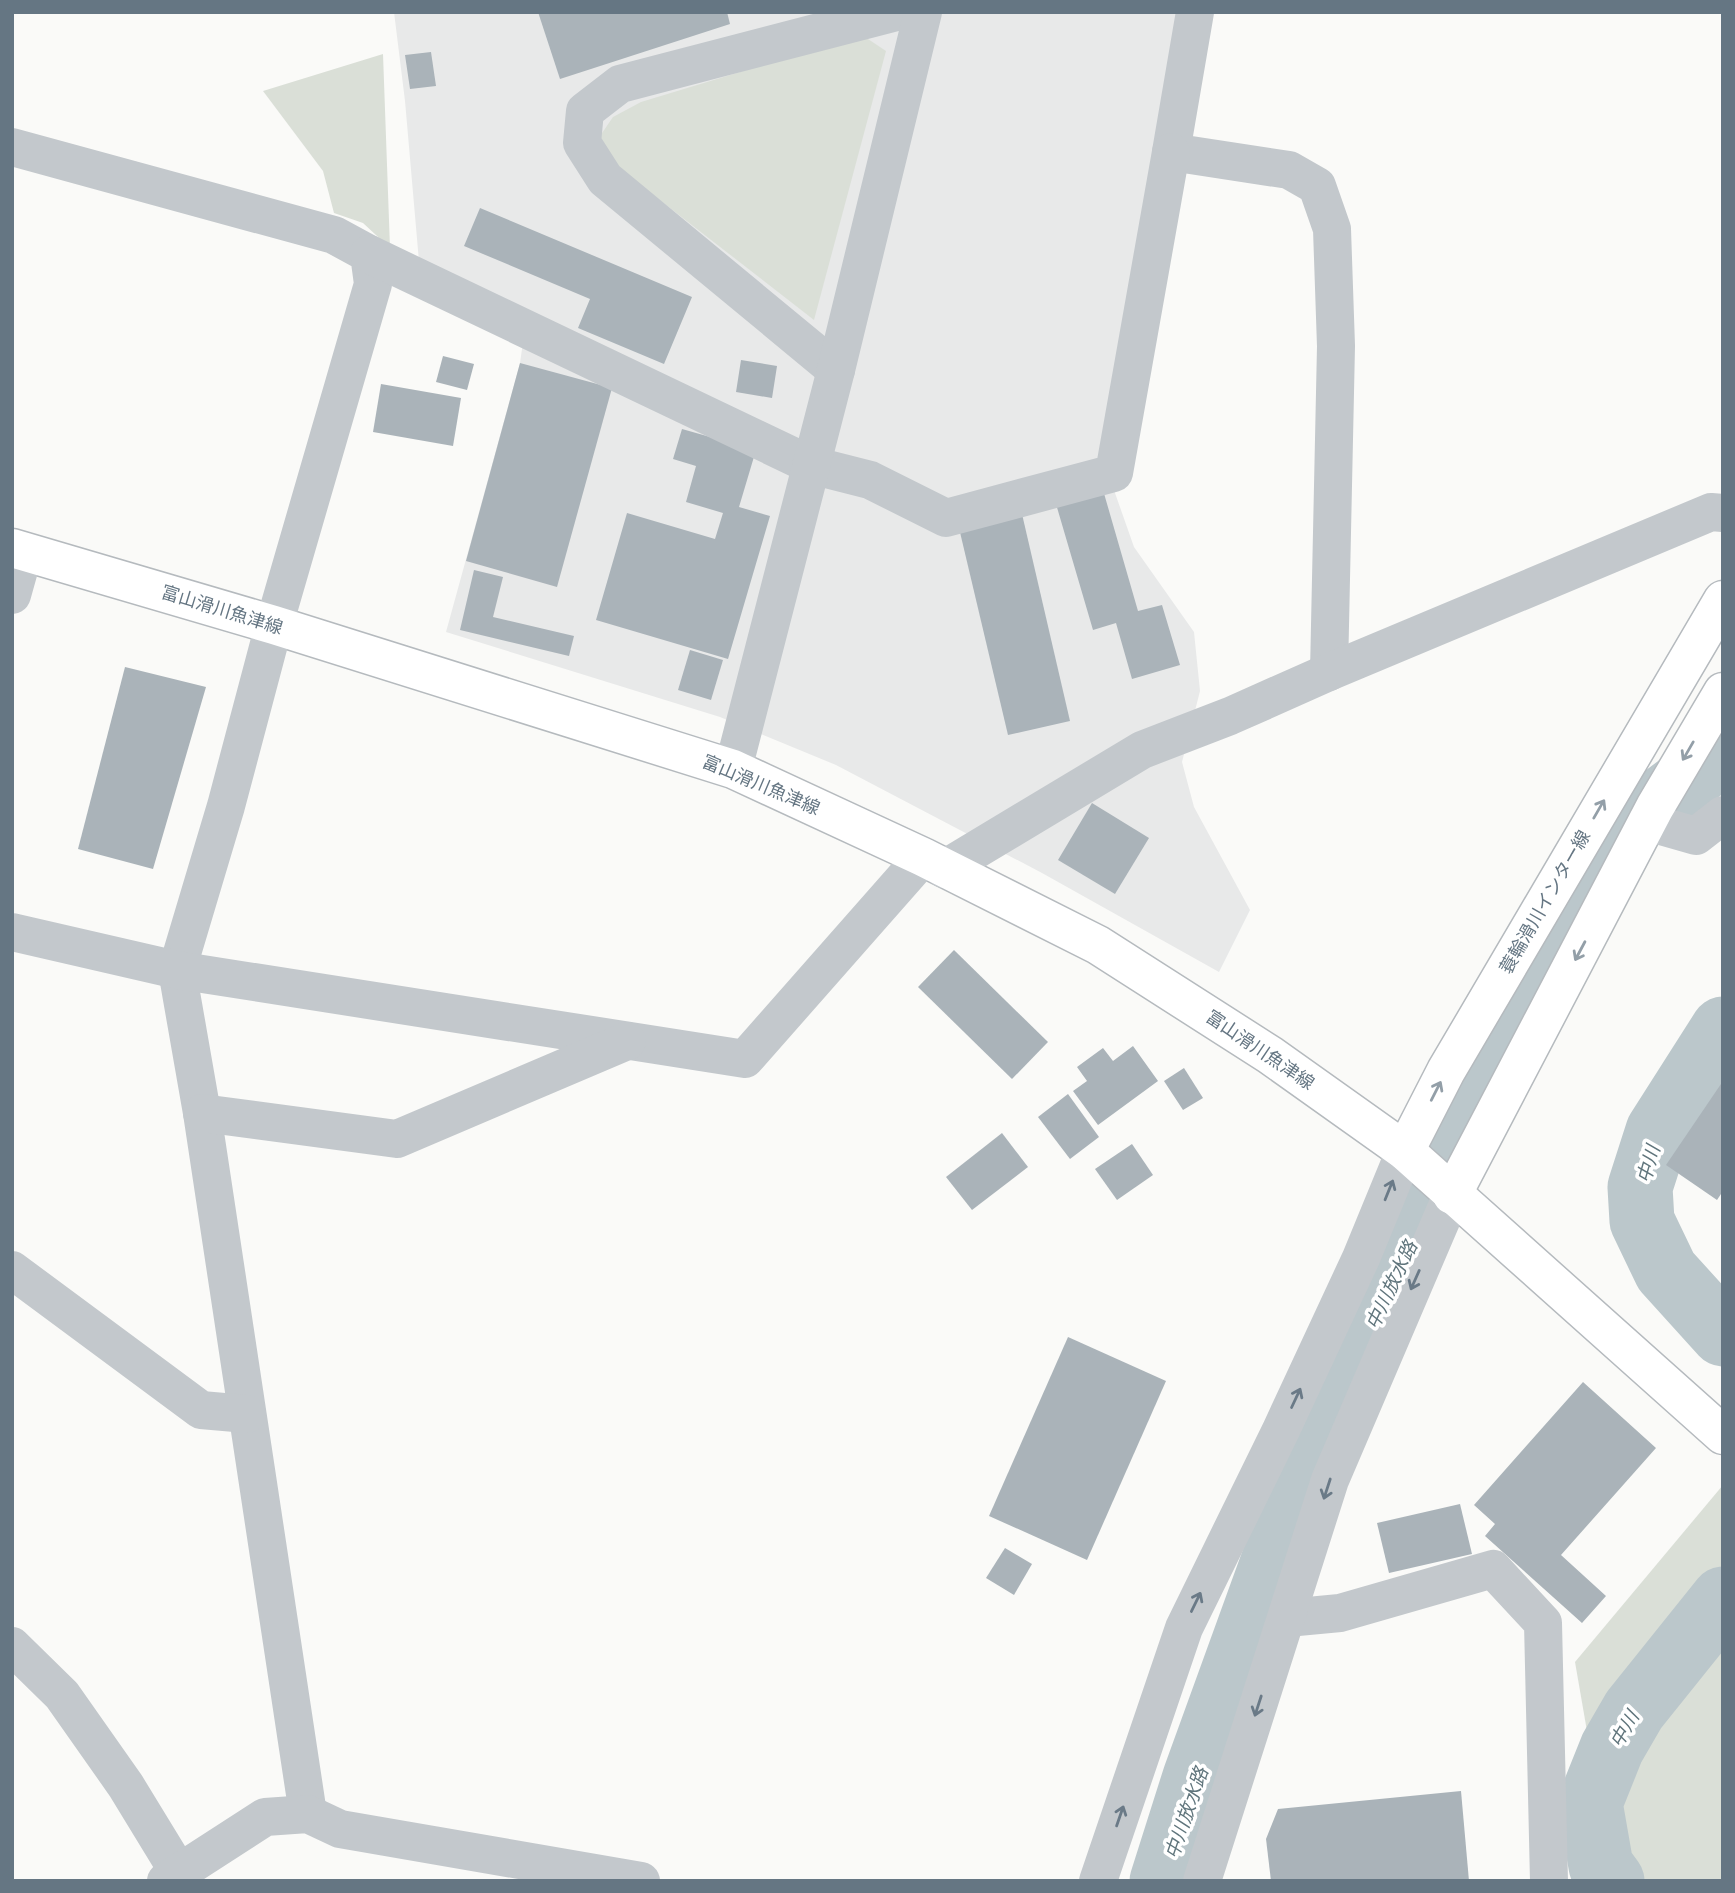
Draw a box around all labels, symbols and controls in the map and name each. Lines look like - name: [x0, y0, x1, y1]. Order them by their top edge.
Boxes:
- street label: 富山滑川魚津線: [159, 581, 285, 639]
- one-way arrow: [1681, 740, 1695, 760]
- street label: 富山滑川魚津線: [699, 750, 823, 820]
- one-way arrow: [1592, 800, 1606, 820]
- street label: 蓑輪滑川インター線: [1495, 826, 1595, 978]
- one-way arrow: [1573, 940, 1587, 961]
- street label: 富山滑川魚津線: [1202, 1006, 1318, 1094]
- one-way arrow: [1429, 1081, 1443, 1102]
- water label: 中川: [1632, 1141, 1665, 1186]
- one-way arrow: [1383, 1180, 1396, 1201]
- water label: 中川放水路: [1361, 1235, 1423, 1333]
- one-way arrow: [1408, 1268, 1421, 1290]
- one-way arrow: [1290, 1388, 1303, 1409]
- one-way arrow: [1320, 1478, 1333, 1500]
- one-way arrow: [1190, 1592, 1204, 1613]
- one-way arrow: [1251, 1695, 1264, 1717]
- water label: 中川: [1605, 1705, 1645, 1751]
- water label: 中川放水路: [1160, 1763, 1213, 1862]
- one-way arrow: [1115, 1806, 1127, 1828]

